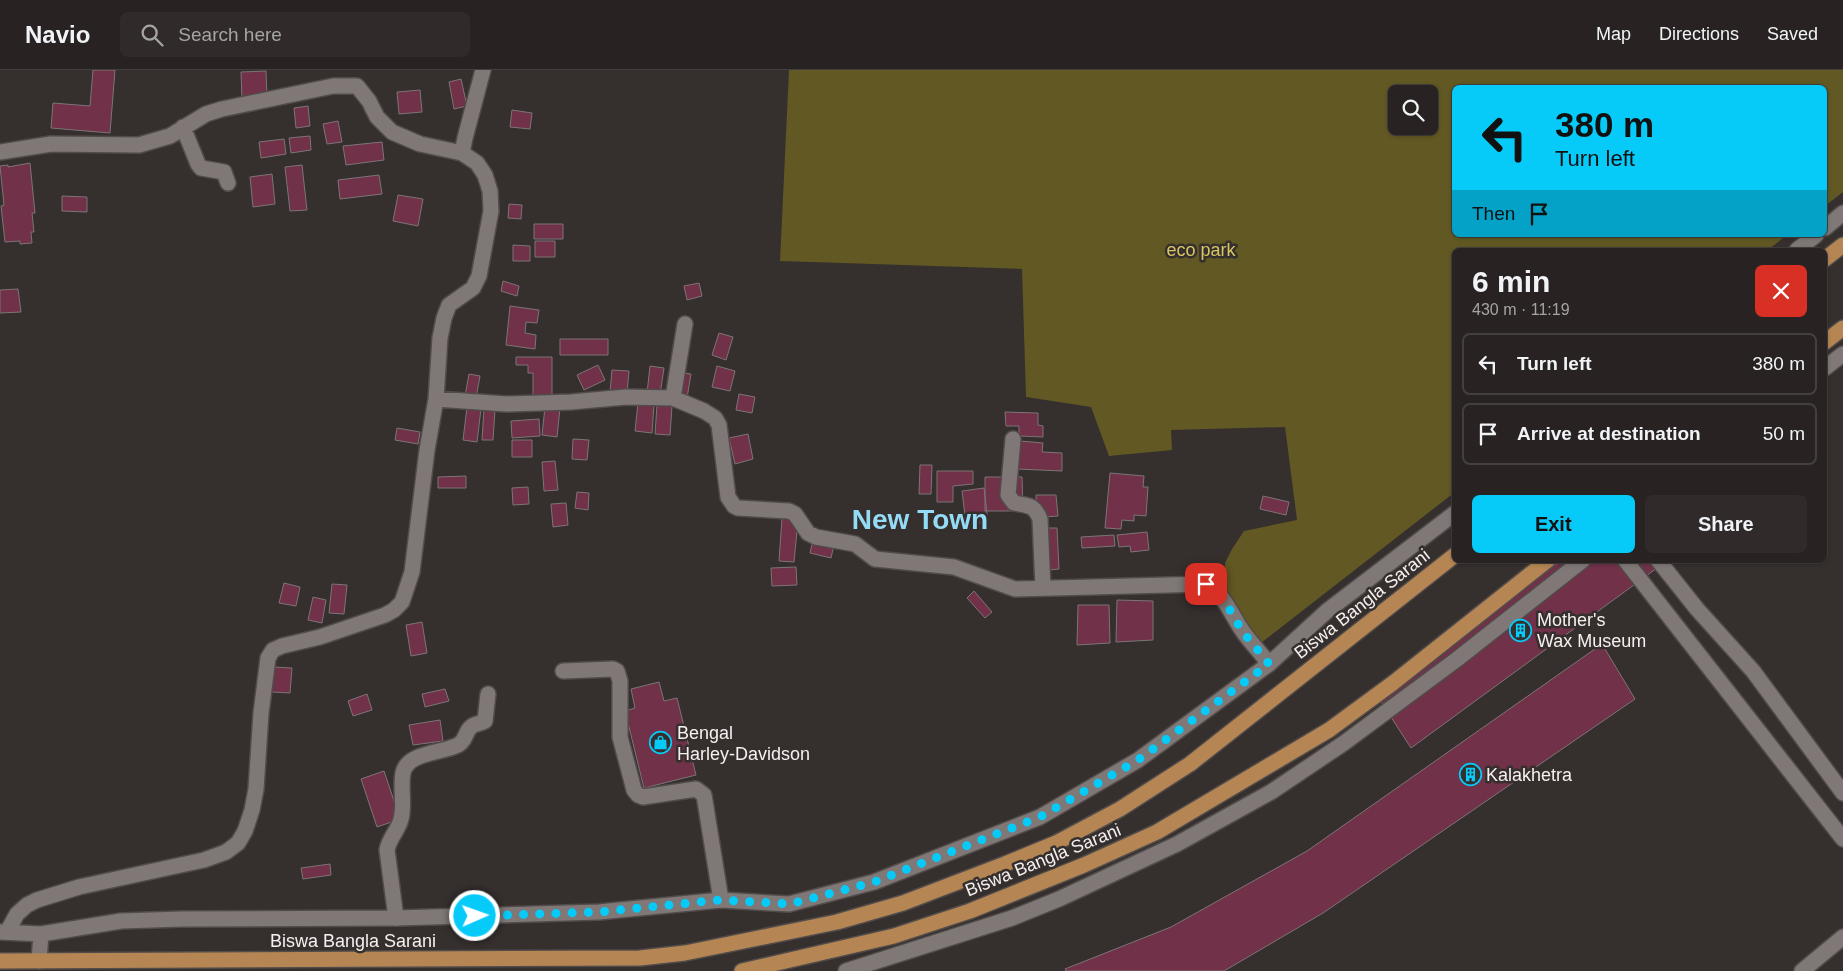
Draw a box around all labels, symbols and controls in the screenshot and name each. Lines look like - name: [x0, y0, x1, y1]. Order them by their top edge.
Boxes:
- search box: [120, 12, 470, 57]
- text: Navio: [25, 21, 90, 48]
- icon: search: [138, 21, 166, 49]
- text: Search here: [178, 24, 282, 45]
- text: Map: [1596, 24, 1631, 44]
- text: Directions: [1659, 24, 1739, 44]
- text: Saved: [1767, 24, 1818, 44]
- map controls: [1388, 85, 1438, 135]
- button: search: [1388, 85, 1438, 135]
- icon: left: [1472, 105, 1537, 170]
- text: 380 m: [1555, 105, 1654, 144]
- text: Turn left: [1555, 146, 1635, 171]
- icon: arrive: [1525, 200, 1553, 228]
- text: Then: [1472, 203, 1515, 224]
- park label: eco park: [1166, 240, 1237, 260]
- text: 6 min: [1472, 265, 1550, 298]
- button: close: [1755, 265, 1807, 317]
- text: 430 m · 11:19: [1472, 301, 1570, 318]
- icon: left: [1474, 350, 1502, 378]
- text: Turn left: [1517, 353, 1592, 374]
- text: 380 m: [1752, 353, 1805, 374]
- icon: arrive: [1474, 420, 1502, 448]
- text: Arrive at destination: [1517, 423, 1701, 444]
- text: 50 m: [1763, 423, 1805, 444]
- button: Exit: [1472, 495, 1635, 553]
- button: Share: [1645, 495, 1807, 553]
- district label: New Town: [852, 504, 988, 535]
- street label: Biswa Bangla Sarani: [1290, 545, 1434, 663]
- pin: [1185, 563, 1227, 605]
- icon: arrive: [1192, 570, 1220, 598]
- place label: Mother's Wax Museum: [1537, 610, 1646, 651]
- building icon: Mother's Wax Museum: [1509, 618, 1533, 642]
- place label: Bengal Harley-Davidson: [677, 723, 810, 764]
- shop icon: Bengal Harley-Davidson: [649, 731, 673, 755]
- building icon: Kalakhetra: [1458, 763, 1482, 787]
- place label: Kalakhetra: [1486, 765, 1573, 785]
- street label: Biswa Bangla Sarani: [962, 820, 1124, 900]
- position arrow: [448, 889, 500, 941]
- street label: Biswa Bangla Sarani: [270, 931, 436, 951]

